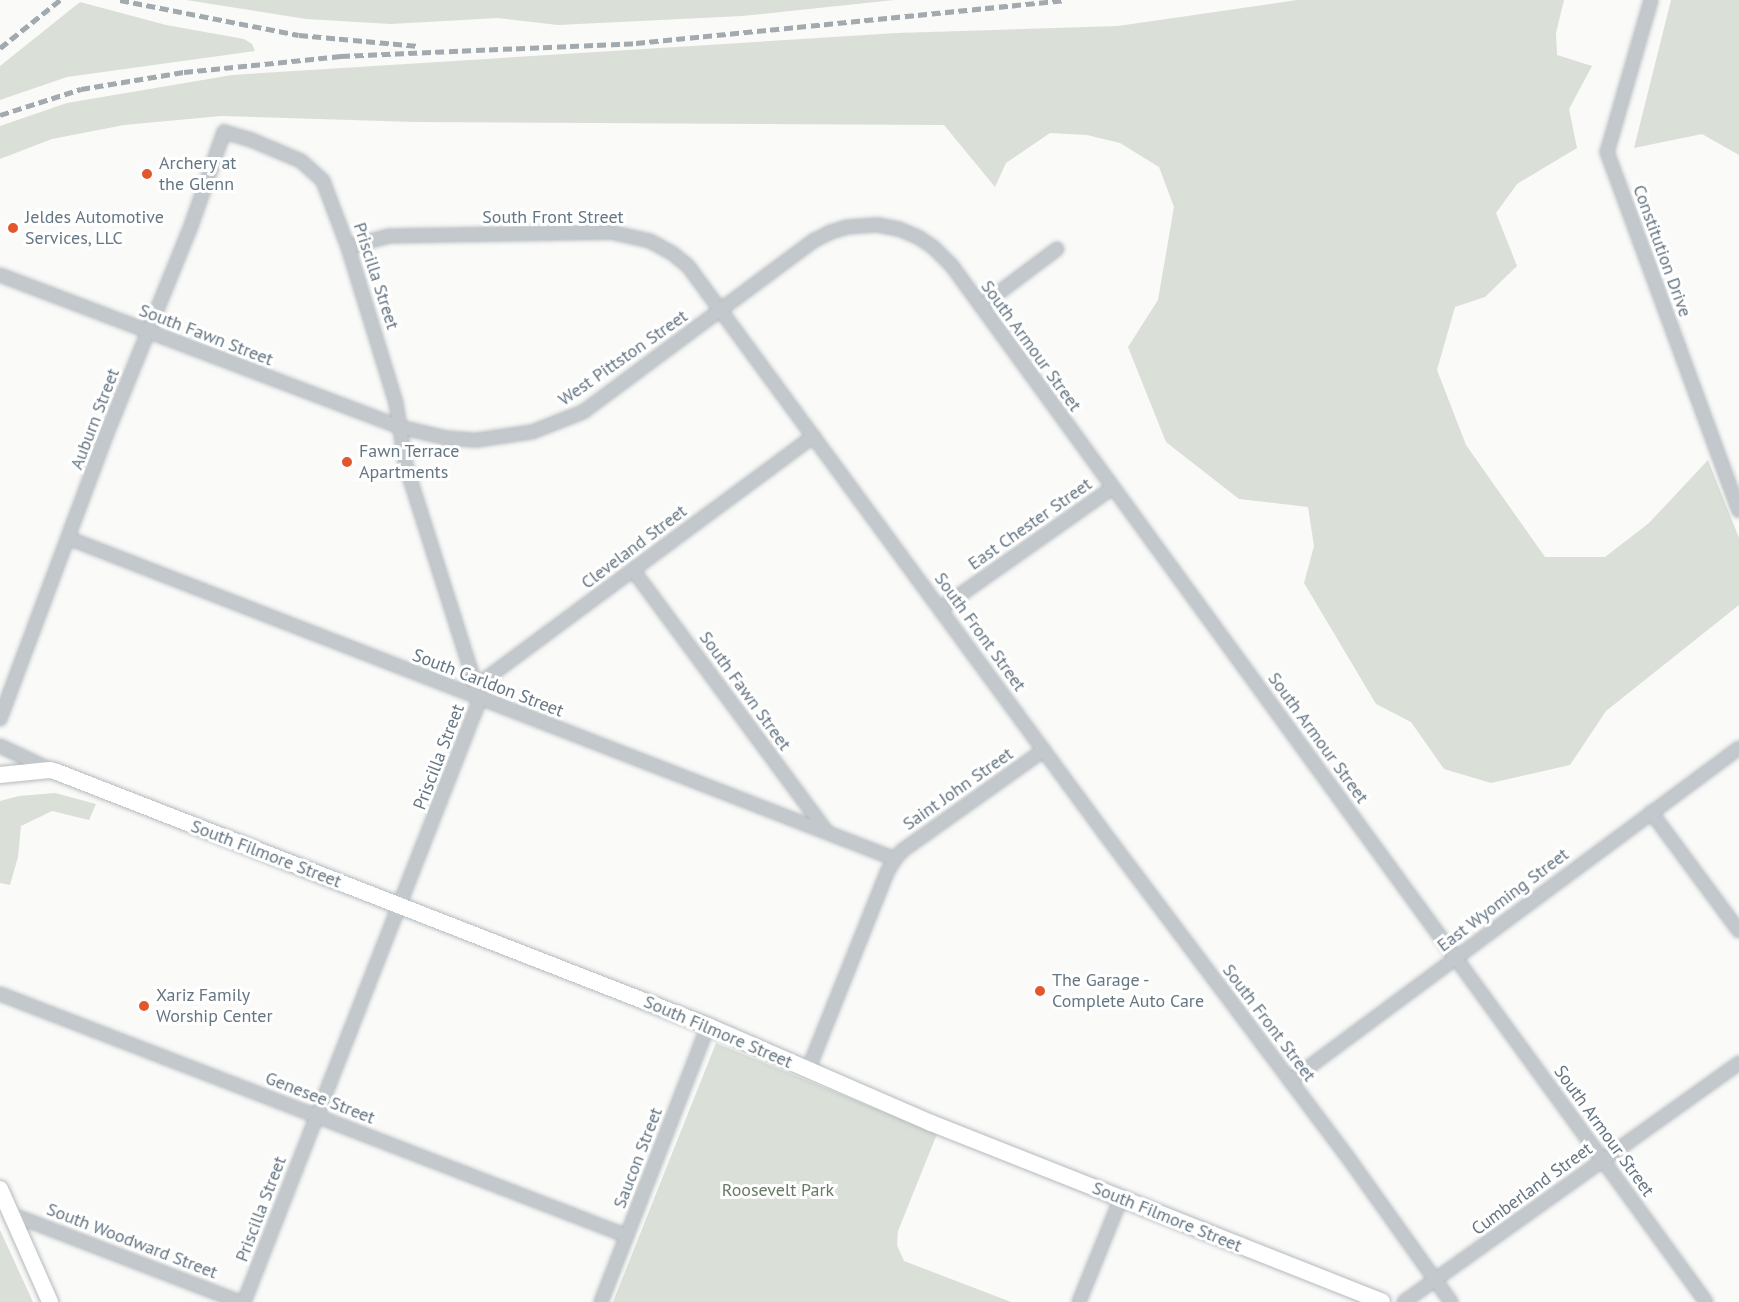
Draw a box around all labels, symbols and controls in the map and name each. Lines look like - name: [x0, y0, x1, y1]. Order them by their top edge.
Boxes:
- place label: Archery at the Glenn: [159, 153, 237, 195]
- marker: Archery at the Glenn: [140, 167, 154, 181]
- street label: Constitution Drive: [1628, 182, 1696, 320]
- street label: South Front Street: [482, 206, 624, 228]
- place label: Jeldes Automotive Services, LLC: [25, 207, 164, 250]
- street label: Priscilla Street: [349, 220, 403, 332]
- marker: Jeldes Automotive Services, LLC: [6, 221, 20, 235]
- street label: South Armour Street: [976, 276, 1086, 416]
- street label: South Fawn Street: [136, 300, 276, 370]
- street label: West Pittston Street: [554, 305, 692, 411]
- street label: Auburn Street: [66, 365, 124, 473]
- place label: Fawn Terrace Apartments: [359, 441, 460, 484]
- marker: Fawn Terrace Apartments: [340, 455, 354, 469]
- street label: East Chester Street: [964, 473, 1096, 575]
- street label: Cleveland Street: [577, 500, 691, 594]
- street label: South Front Street: [930, 568, 1030, 696]
- street label: South Fawn Street: [695, 627, 795, 755]
- street label: South Carldon Street: [409, 644, 567, 722]
- street label: South Armour Street: [1263, 668, 1373, 808]
- street label: Priscilla Street: [409, 701, 469, 813]
- street label: Saint John Street: [899, 743, 1017, 835]
- street label: South Filmore Street: [188, 815, 344, 893]
- street label: East Wyoming Street: [1433, 843, 1573, 957]
- street label: South Front Street: [1218, 960, 1320, 1086]
- place label: The Garage - Complete Auto Care: [1052, 970, 1205, 1012]
- marker: The Garage - Complete Auto Care: [1033, 984, 1047, 998]
- place label: Xariz Family Worship Center: [156, 985, 273, 1028]
- street label: South Filmore Street: [640, 991, 796, 1073]
- marker: Xariz Family Worship Center: [137, 999, 151, 1013]
- street label: South Armour Street: [1549, 1061, 1659, 1201]
- street label: Genesee Street: [262, 1067, 378, 1129]
- street label: Saucon Street: [609, 1105, 667, 1211]
- street label: Cumberland Street: [1467, 1138, 1597, 1240]
- street label: Priscilla Street: [231, 1153, 291, 1265]
- street label: South Filmore Street: [1089, 1177, 1245, 1257]
- park label: Roosevelt Park: [722, 1179, 834, 1201]
- street label: South Woodward Street: [43, 1198, 221, 1284]

